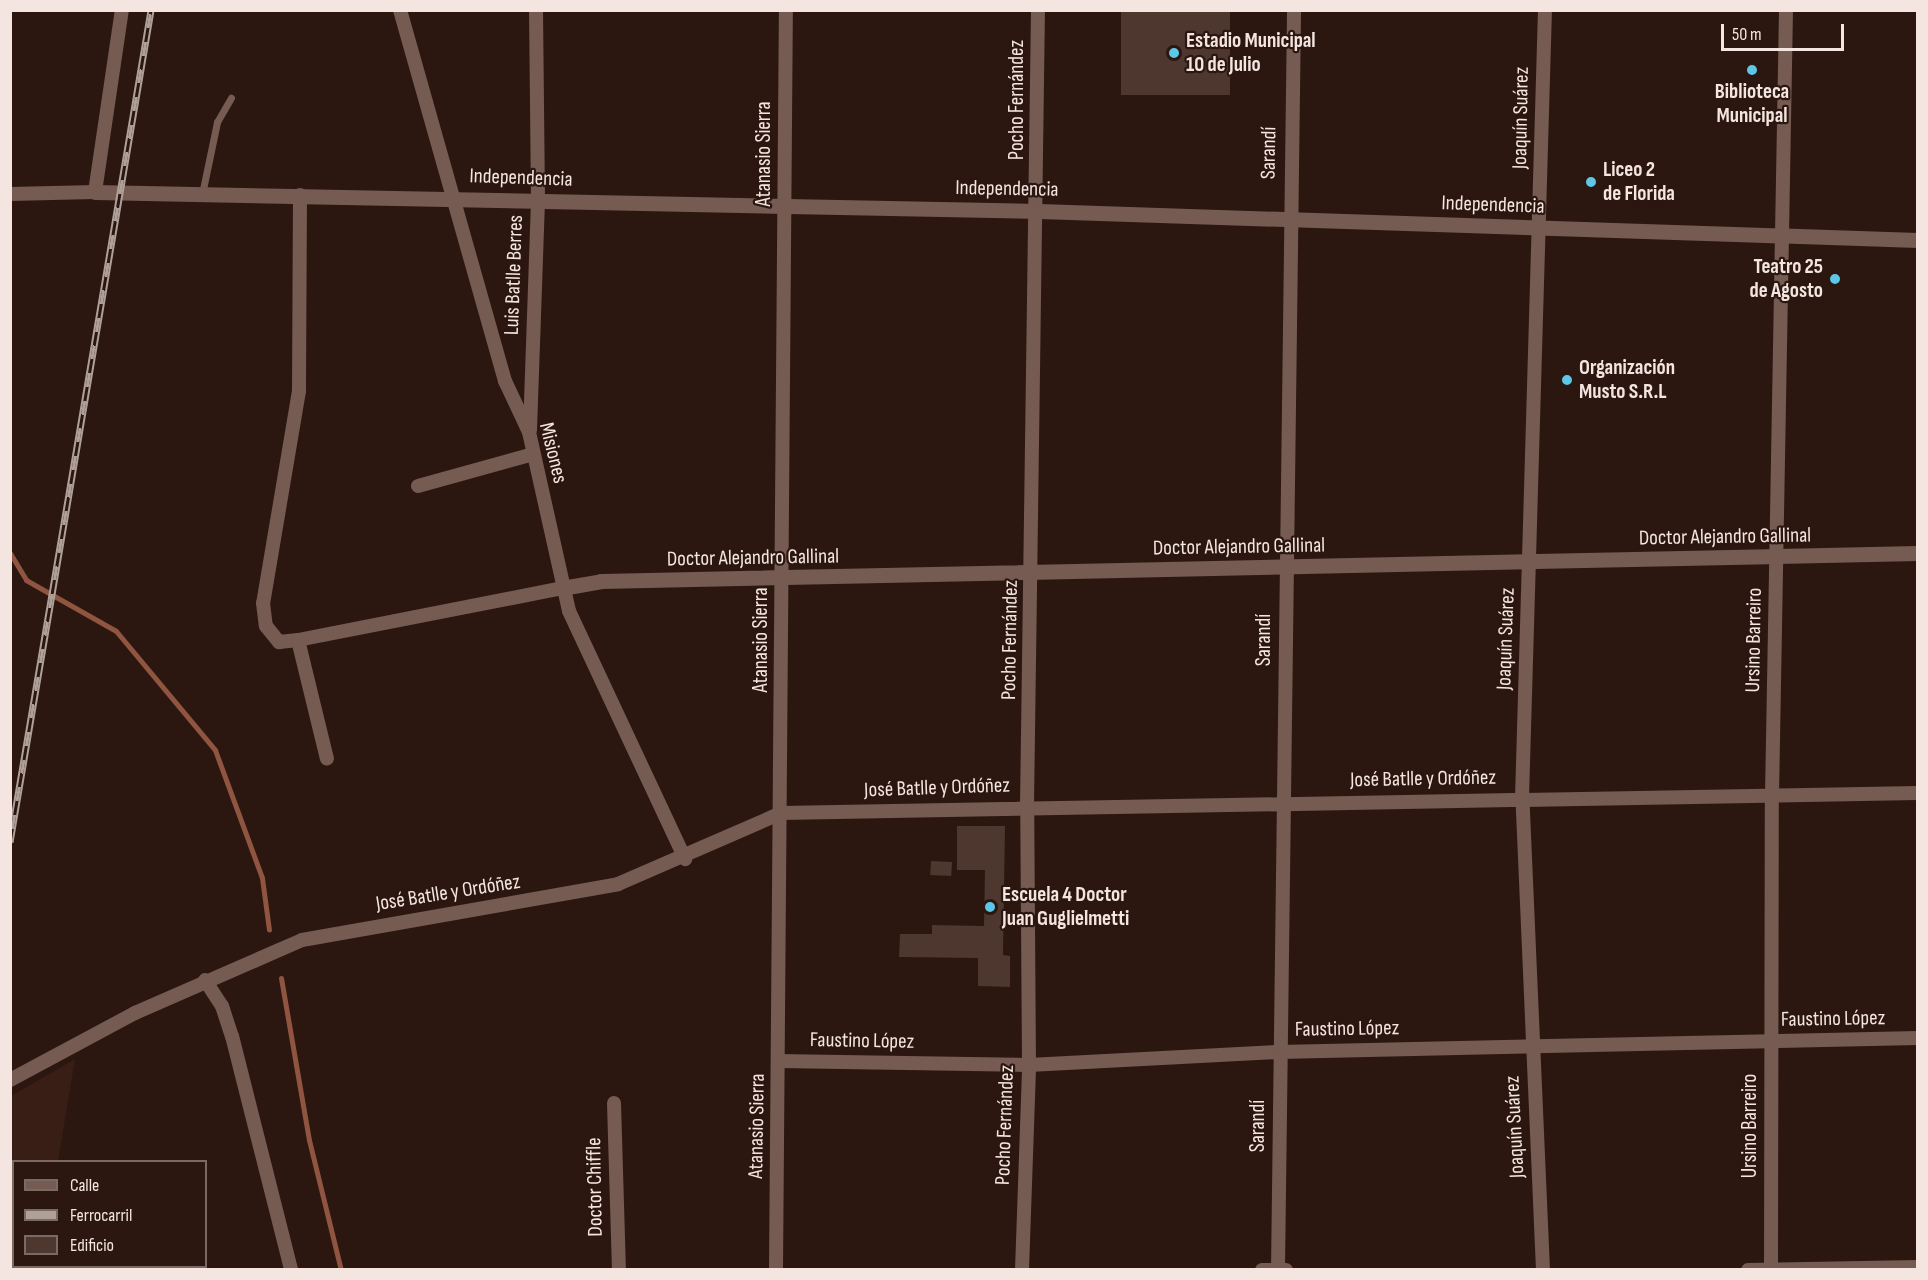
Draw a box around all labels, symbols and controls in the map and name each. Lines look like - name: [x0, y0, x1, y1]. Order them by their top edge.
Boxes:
- scale bar: [1724, 12, 1847, 50]
- text: 50 m: [1732, 24, 1762, 45]
- place label: Estadio Municipal 10 de Julio: [1186, 28, 1316, 78]
- street label: Pocho Fernández: [1004, 40, 1030, 160]
- marker: Estadio Municipal 10 de Julio: [1167, 46, 1181, 60]
- marker: Biblioteca Municipal: [1745, 63, 1759, 77]
- street label: Joaquín Suárez: [1508, 67, 1534, 169]
- place label: Biblioteca Municipal: [1715, 79, 1789, 129]
- street label: Atanasio Sierra: [751, 101, 777, 207]
- street label: Sarandí: [1256, 127, 1282, 179]
- place label: Liceo 2 de Florida: [1603, 157, 1675, 207]
- street label: Independencia: [469, 164, 573, 192]
- marker: Liceo 2 de Florida: [1584, 175, 1598, 189]
- street label: Independencia: [955, 176, 1059, 202]
- street label: Independencia: [1441, 191, 1545, 219]
- street label: Luis Batlle Berres: [499, 214, 529, 336]
- place label: Teatro 25 de Agosto: [1750, 254, 1823, 304]
- marker: Teatro 25 de Agosto: [1828, 272, 1842, 286]
- place label: Organización Musto S.R.L: [1579, 355, 1675, 405]
- marker: Organización Musto S.R.L: [1560, 373, 1574, 387]
- street label: Misiones: [533, 420, 573, 486]
- street label: Doctor Alejandro Gallinal: [1639, 523, 1811, 551]
- street label: Doctor Alejandro Gallinal: [1153, 533, 1325, 561]
- street label: Doctor Alejandro Gallinal: [667, 544, 839, 572]
- street label: Pocho Fernández: [996, 580, 1024, 700]
- street label: Atanasio Sierra: [748, 587, 774, 693]
- street label: Joaquín Suárez: [1492, 587, 1520, 691]
- street label: Ursino Barreiro: [1740, 588, 1768, 692]
- street label: Sarandí: [1251, 614, 1277, 666]
- street label: José Batlle y Ordóñez: [1350, 765, 1496, 793]
- street label: José Batlle y Ordóñez: [864, 773, 1010, 803]
- street label: José Batlle y Ordóñez: [374, 869, 522, 917]
- place label: Escuela 4 Doctor Juan Guglielmetti: [1002, 882, 1129, 932]
- marker: Escuela 4 Doctor Juan Guglielmetti: [983, 900, 997, 914]
- street label: Faustino López: [1781, 1005, 1885, 1033]
- street label: Faustino López: [1295, 1015, 1399, 1043]
- street label: Faustino López: [810, 1027, 914, 1055]
- street label: Pocho Fernández: [990, 1065, 1020, 1185]
- street label: Atanasio Sierra: [743, 1073, 771, 1179]
- street label: Ursino Barreiro: [1737, 1074, 1763, 1178]
- street label: Joaquín Suárez: [1500, 1075, 1530, 1179]
- street label: Sarandí: [1245, 1100, 1271, 1152]
- street label: Doctor Chiffle: [582, 1137, 608, 1237]
- legend: [12, 1160, 207, 1268]
- text: Calle: [70, 1175, 99, 1196]
- text: Ferrocarril: [70, 1205, 132, 1226]
- text: Edificio: [70, 1235, 114, 1256]

